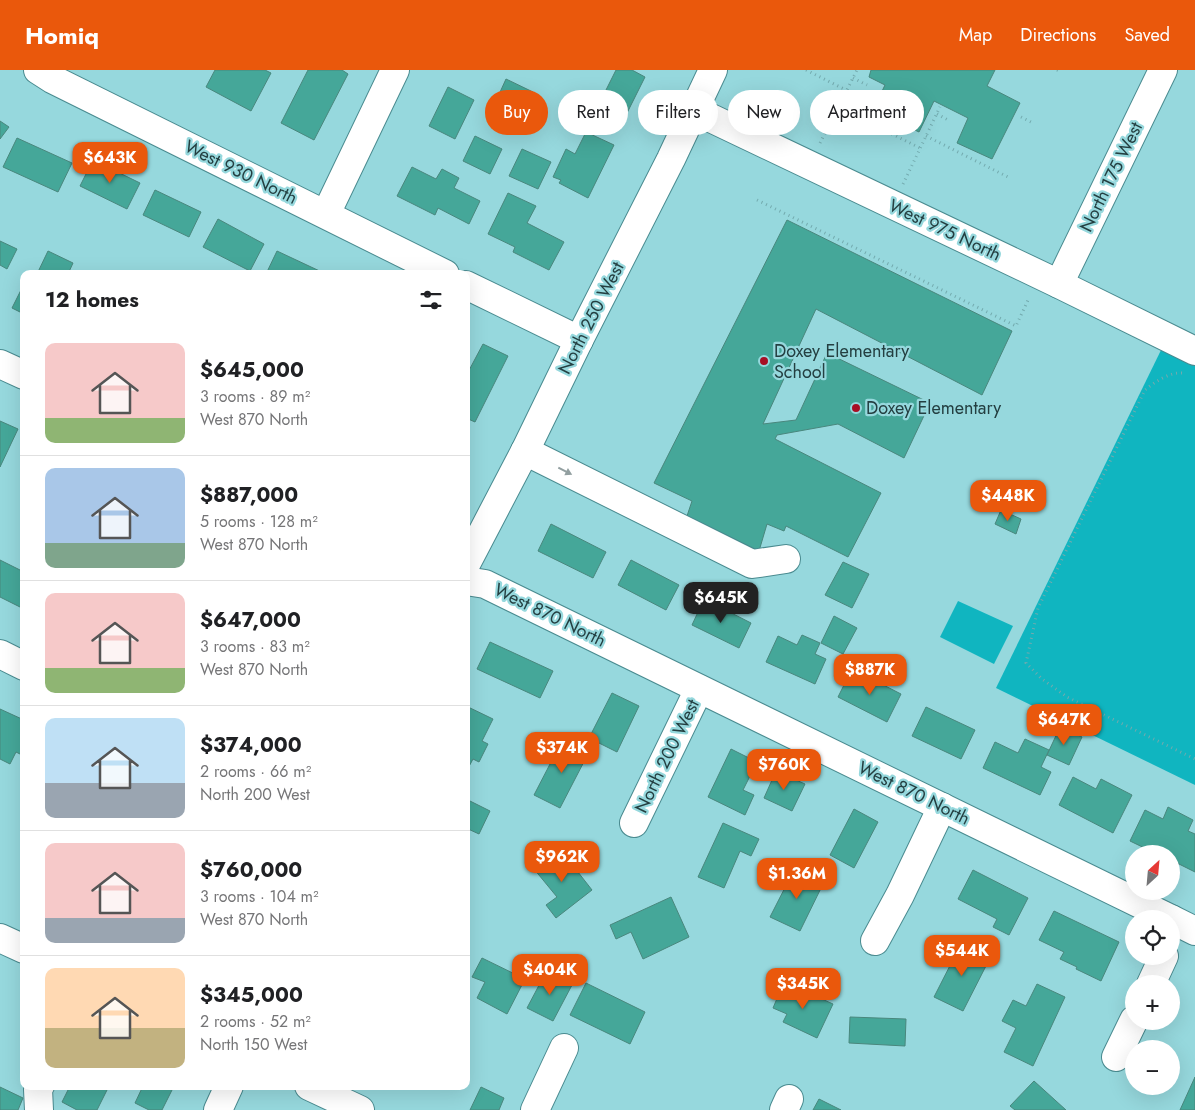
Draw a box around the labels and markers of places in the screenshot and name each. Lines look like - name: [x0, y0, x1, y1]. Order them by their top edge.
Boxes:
- pin: $643K: [75, 142, 145, 184]
- place label: Doxey Elementary School: [774, 338, 909, 385]
- marker: Doxey Elementary School: [758, 355, 770, 367]
- place label: Doxey Elementary: [866, 395, 1001, 421]
- marker: Doxey Elementary: [850, 402, 862, 414]
- pin: $448K: [973, 480, 1043, 522]
- pin: $645K: [686, 582, 756, 624]
- pin: $887K: [835, 654, 905, 696]
- pin: $647K: [1029, 704, 1099, 746]
- pin: $374K: [527, 732, 597, 774]
- pin: $760K: [749, 748, 819, 791]
- pin: $962K: [527, 840, 597, 883]
- pin: $1.36M: [756, 858, 838, 900]
- pin: $544K: [927, 934, 997, 977]
- pin: $404K: [515, 954, 585, 996]
- pin: $345K: [768, 968, 838, 1010]

